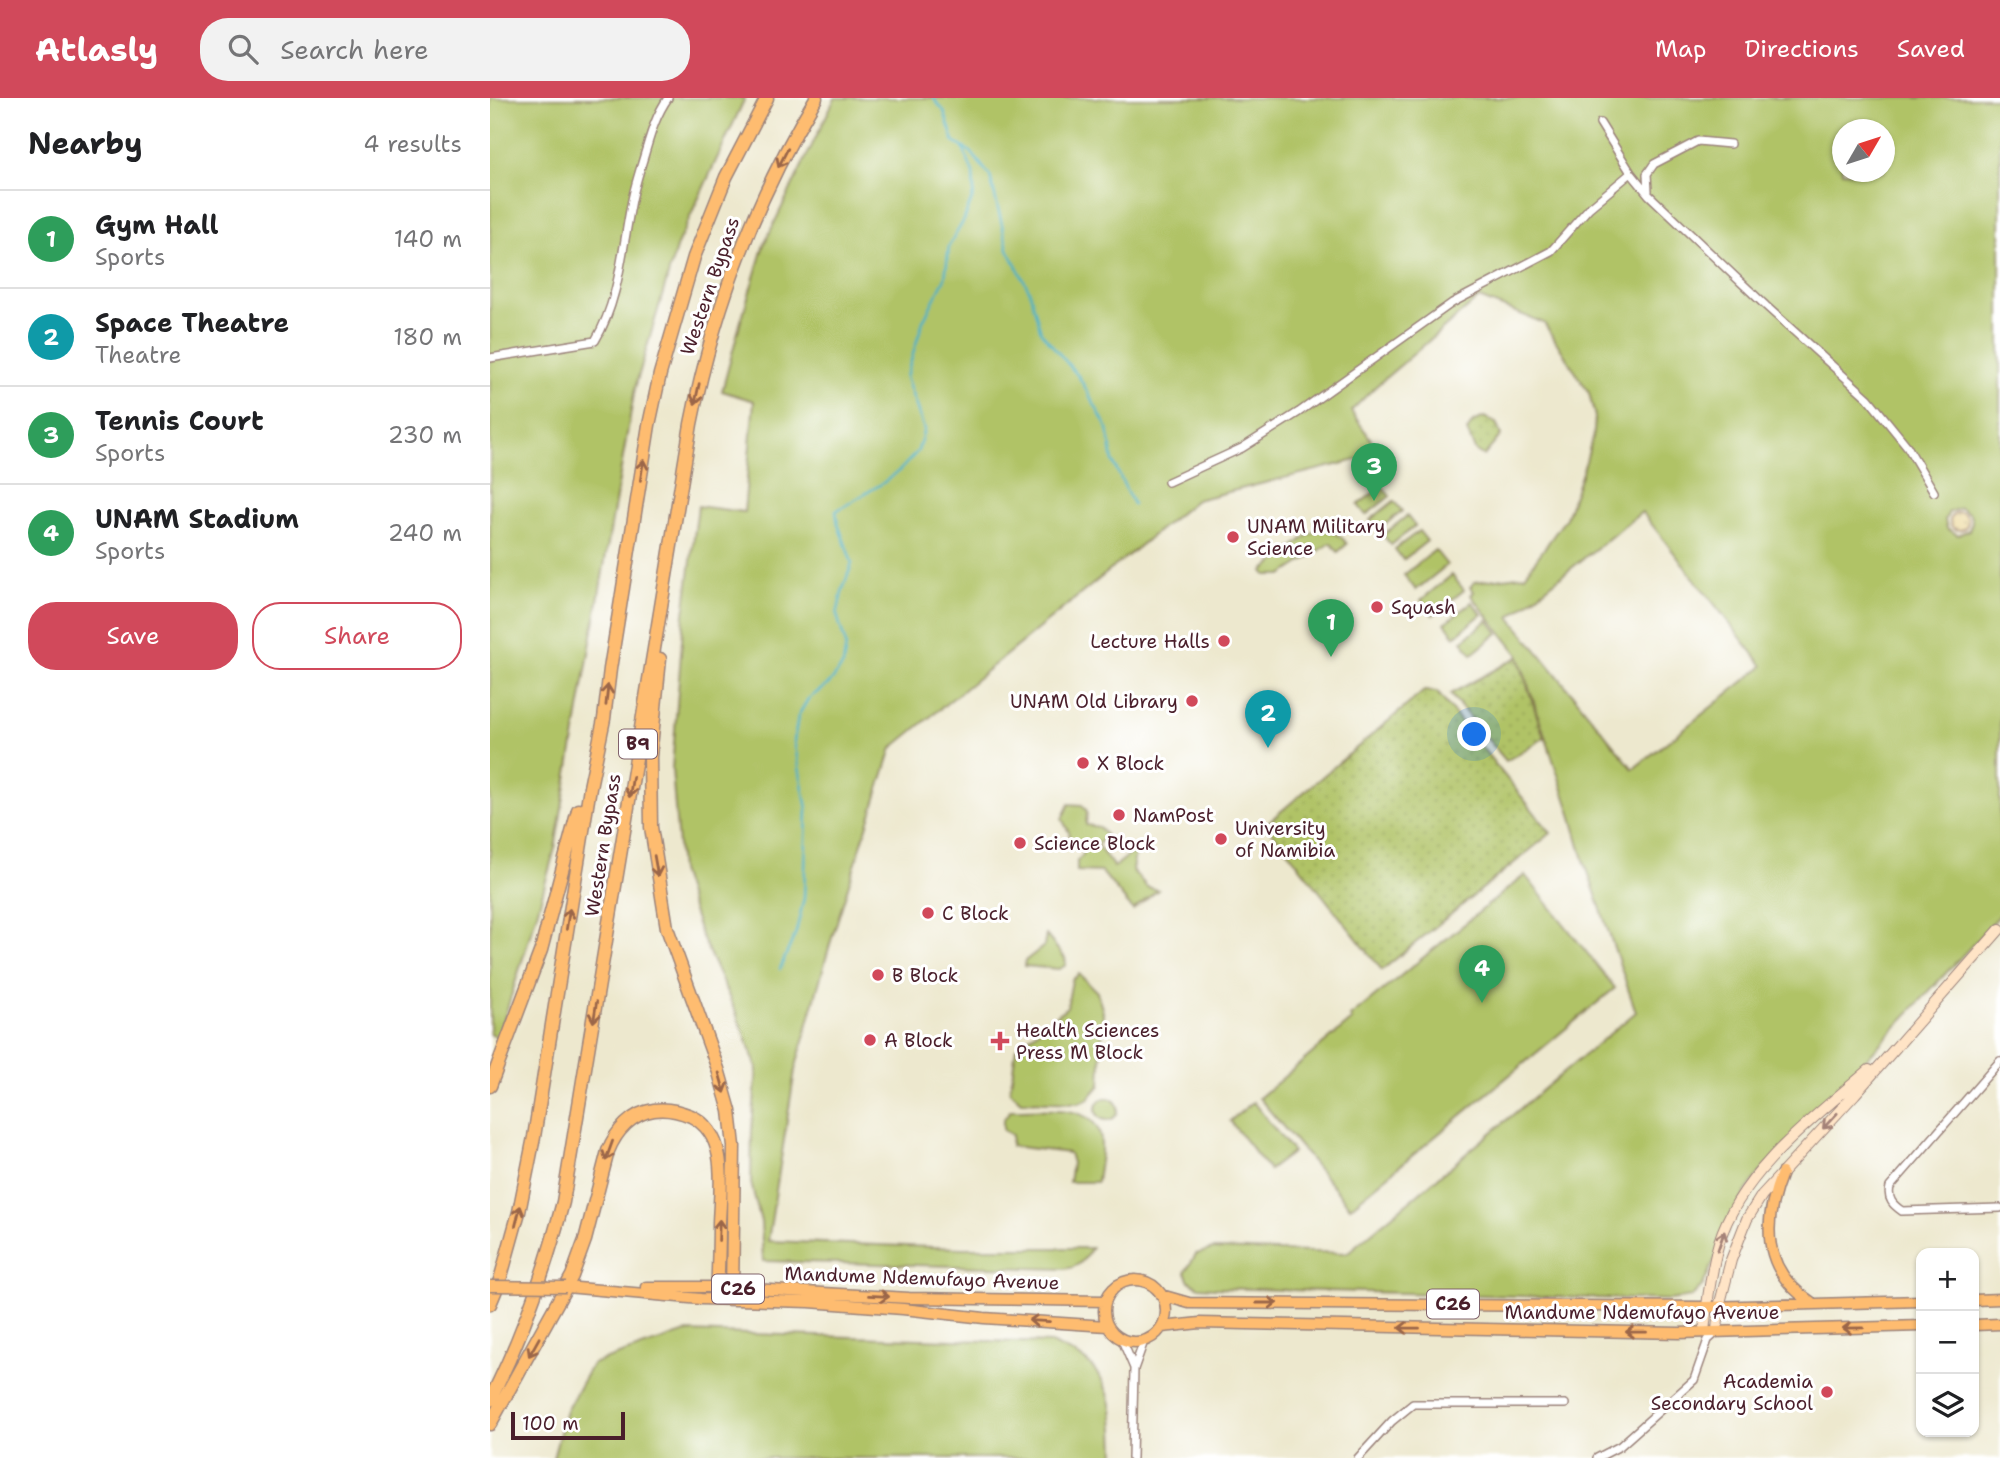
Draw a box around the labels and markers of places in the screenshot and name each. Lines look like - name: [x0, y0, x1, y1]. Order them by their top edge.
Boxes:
- pin: 3: [1351, 443, 1397, 501]
- place label: UNAM Military Science: [1247, 514, 1385, 561]
- marker: UNAM Military Science: [1225, 529, 1241, 545]
- place label: Squash: [1391, 595, 1456, 620]
- pin: 1: [1308, 599, 1354, 657]
- marker: Squash: [1369, 599, 1385, 615]
- place label: Lecture Halls: [1090, 629, 1210, 654]
- marker: Lecture Halls: [1216, 633, 1232, 649]
- place label: UNAM Old Library: [1010, 689, 1178, 714]
- pin: 2: [1245, 690, 1291, 748]
- marker: UNAM Old Library: [1184, 693, 1200, 709]
- place label: X Block: [1097, 751, 1165, 776]
- marker: X Block: [1075, 755, 1091, 771]
- place label: NamPost: [1133, 803, 1214, 828]
- marker: NamPost: [1111, 807, 1127, 823]
- place label: University of Namibia: [1235, 816, 1335, 863]
- place label: Science Block: [1034, 831, 1156, 856]
- marker: University of Namibia: [1213, 831, 1229, 847]
- marker: Science Block: [1012, 835, 1028, 851]
- place label: C Block: [942, 901, 1009, 926]
- marker: C Block: [920, 905, 936, 921]
- pin: 4: [1459, 945, 1505, 1003]
- place label: B Block: [892, 963, 959, 988]
- marker: B Block: [870, 967, 886, 983]
- place label: Health Sciences Press M Block: [1016, 1018, 1160, 1065]
- place label: A Block: [884, 1028, 953, 1053]
- marker: Health Sciences Press M Block: [990, 1031, 1010, 1051]
- marker: A Block: [862, 1032, 878, 1048]
- place label: Academia Secondary School: [1651, 1369, 1813, 1416]
- marker: Academia Secondary School: [1819, 1384, 1835, 1400]

